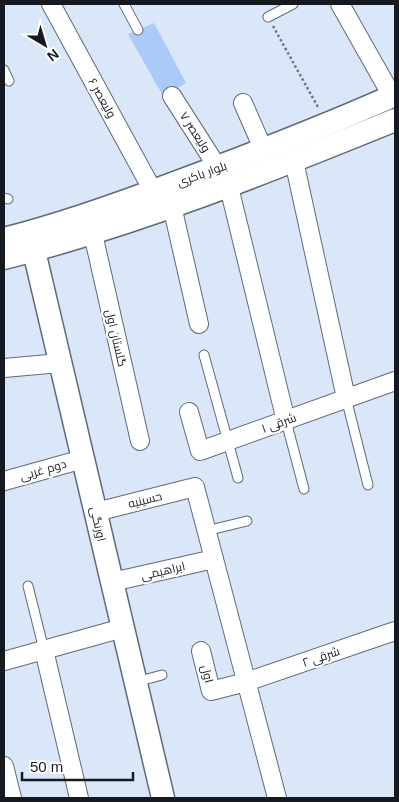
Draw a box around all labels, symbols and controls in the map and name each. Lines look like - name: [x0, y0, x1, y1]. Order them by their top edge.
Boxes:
- north arrow: [20, 20, 70, 70]
- text: N: [44, 46, 62, 65]
- street label: ولیعصر ۶: [85, 76, 119, 120]
- street label: ولیعصر ۷: [177, 109, 213, 155]
- street label: بلوار باکری: [175, 159, 229, 189]
- street label: گلستان اول: [103, 308, 129, 368]
- street label: ۱ شرقی: [260, 410, 298, 436]
- street label: دوم غربی: [18, 457, 68, 484]
- street label: حسینیه: [127, 489, 163, 511]
- street label: اورنگی: [87, 505, 109, 543]
- street label: ابراهیمی: [139, 559, 187, 583]
- street label: ۲ شرقی: [301, 644, 341, 670]
- street label: اول: [198, 664, 216, 684]
- scale bar: [22, 750, 134, 782]
- text: 50 m: [30, 758, 63, 775]

